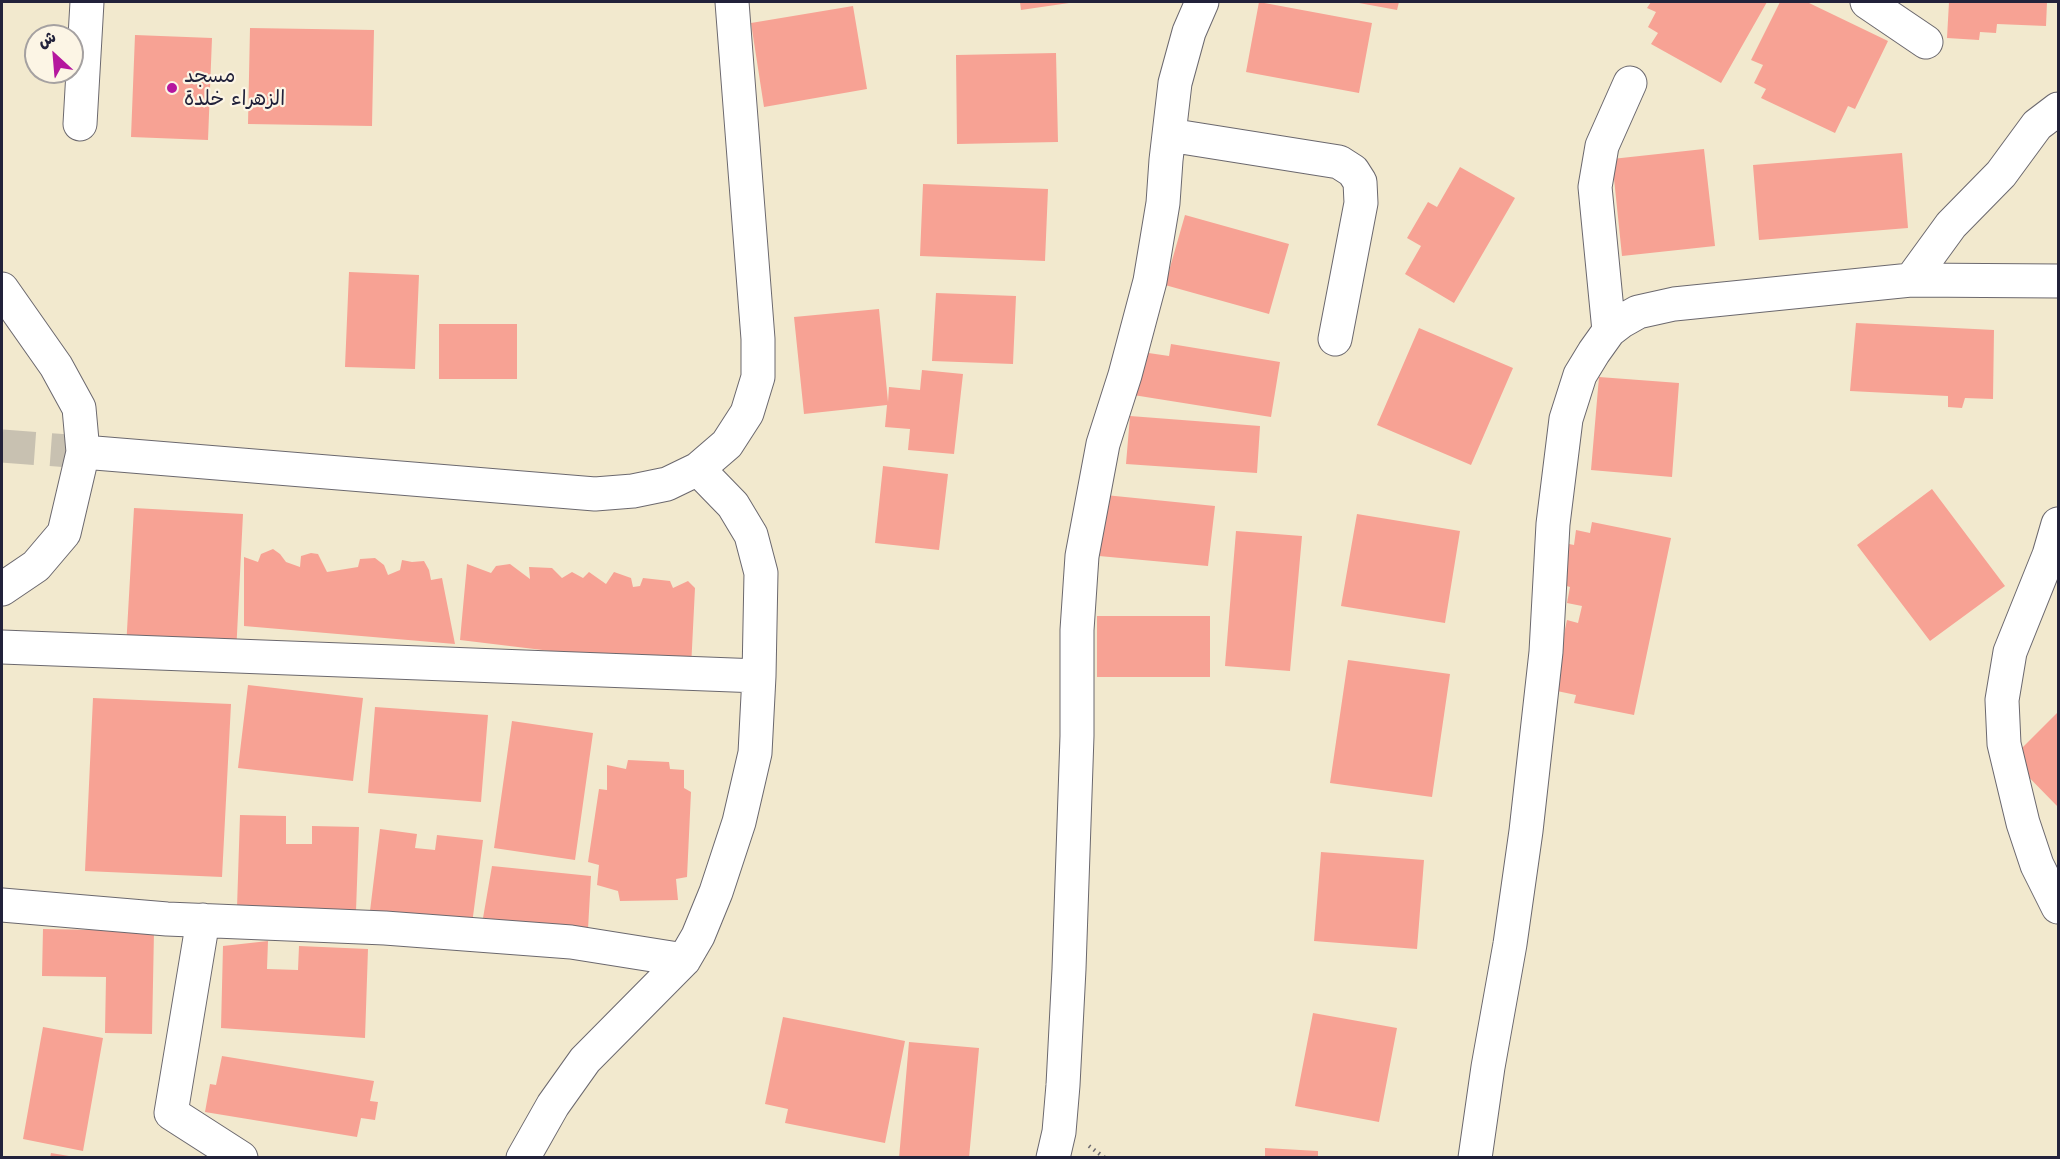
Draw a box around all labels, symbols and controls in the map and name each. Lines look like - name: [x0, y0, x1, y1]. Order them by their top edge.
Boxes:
- north arrow: [24, 24, 84, 84]
- text: ش: [35, 28, 59, 52]
- place label: مسجد الزهراء خلدة: [184, 64, 285, 111]
- marker: مسجد الزهراء خلدة: [165, 81, 179, 95]

